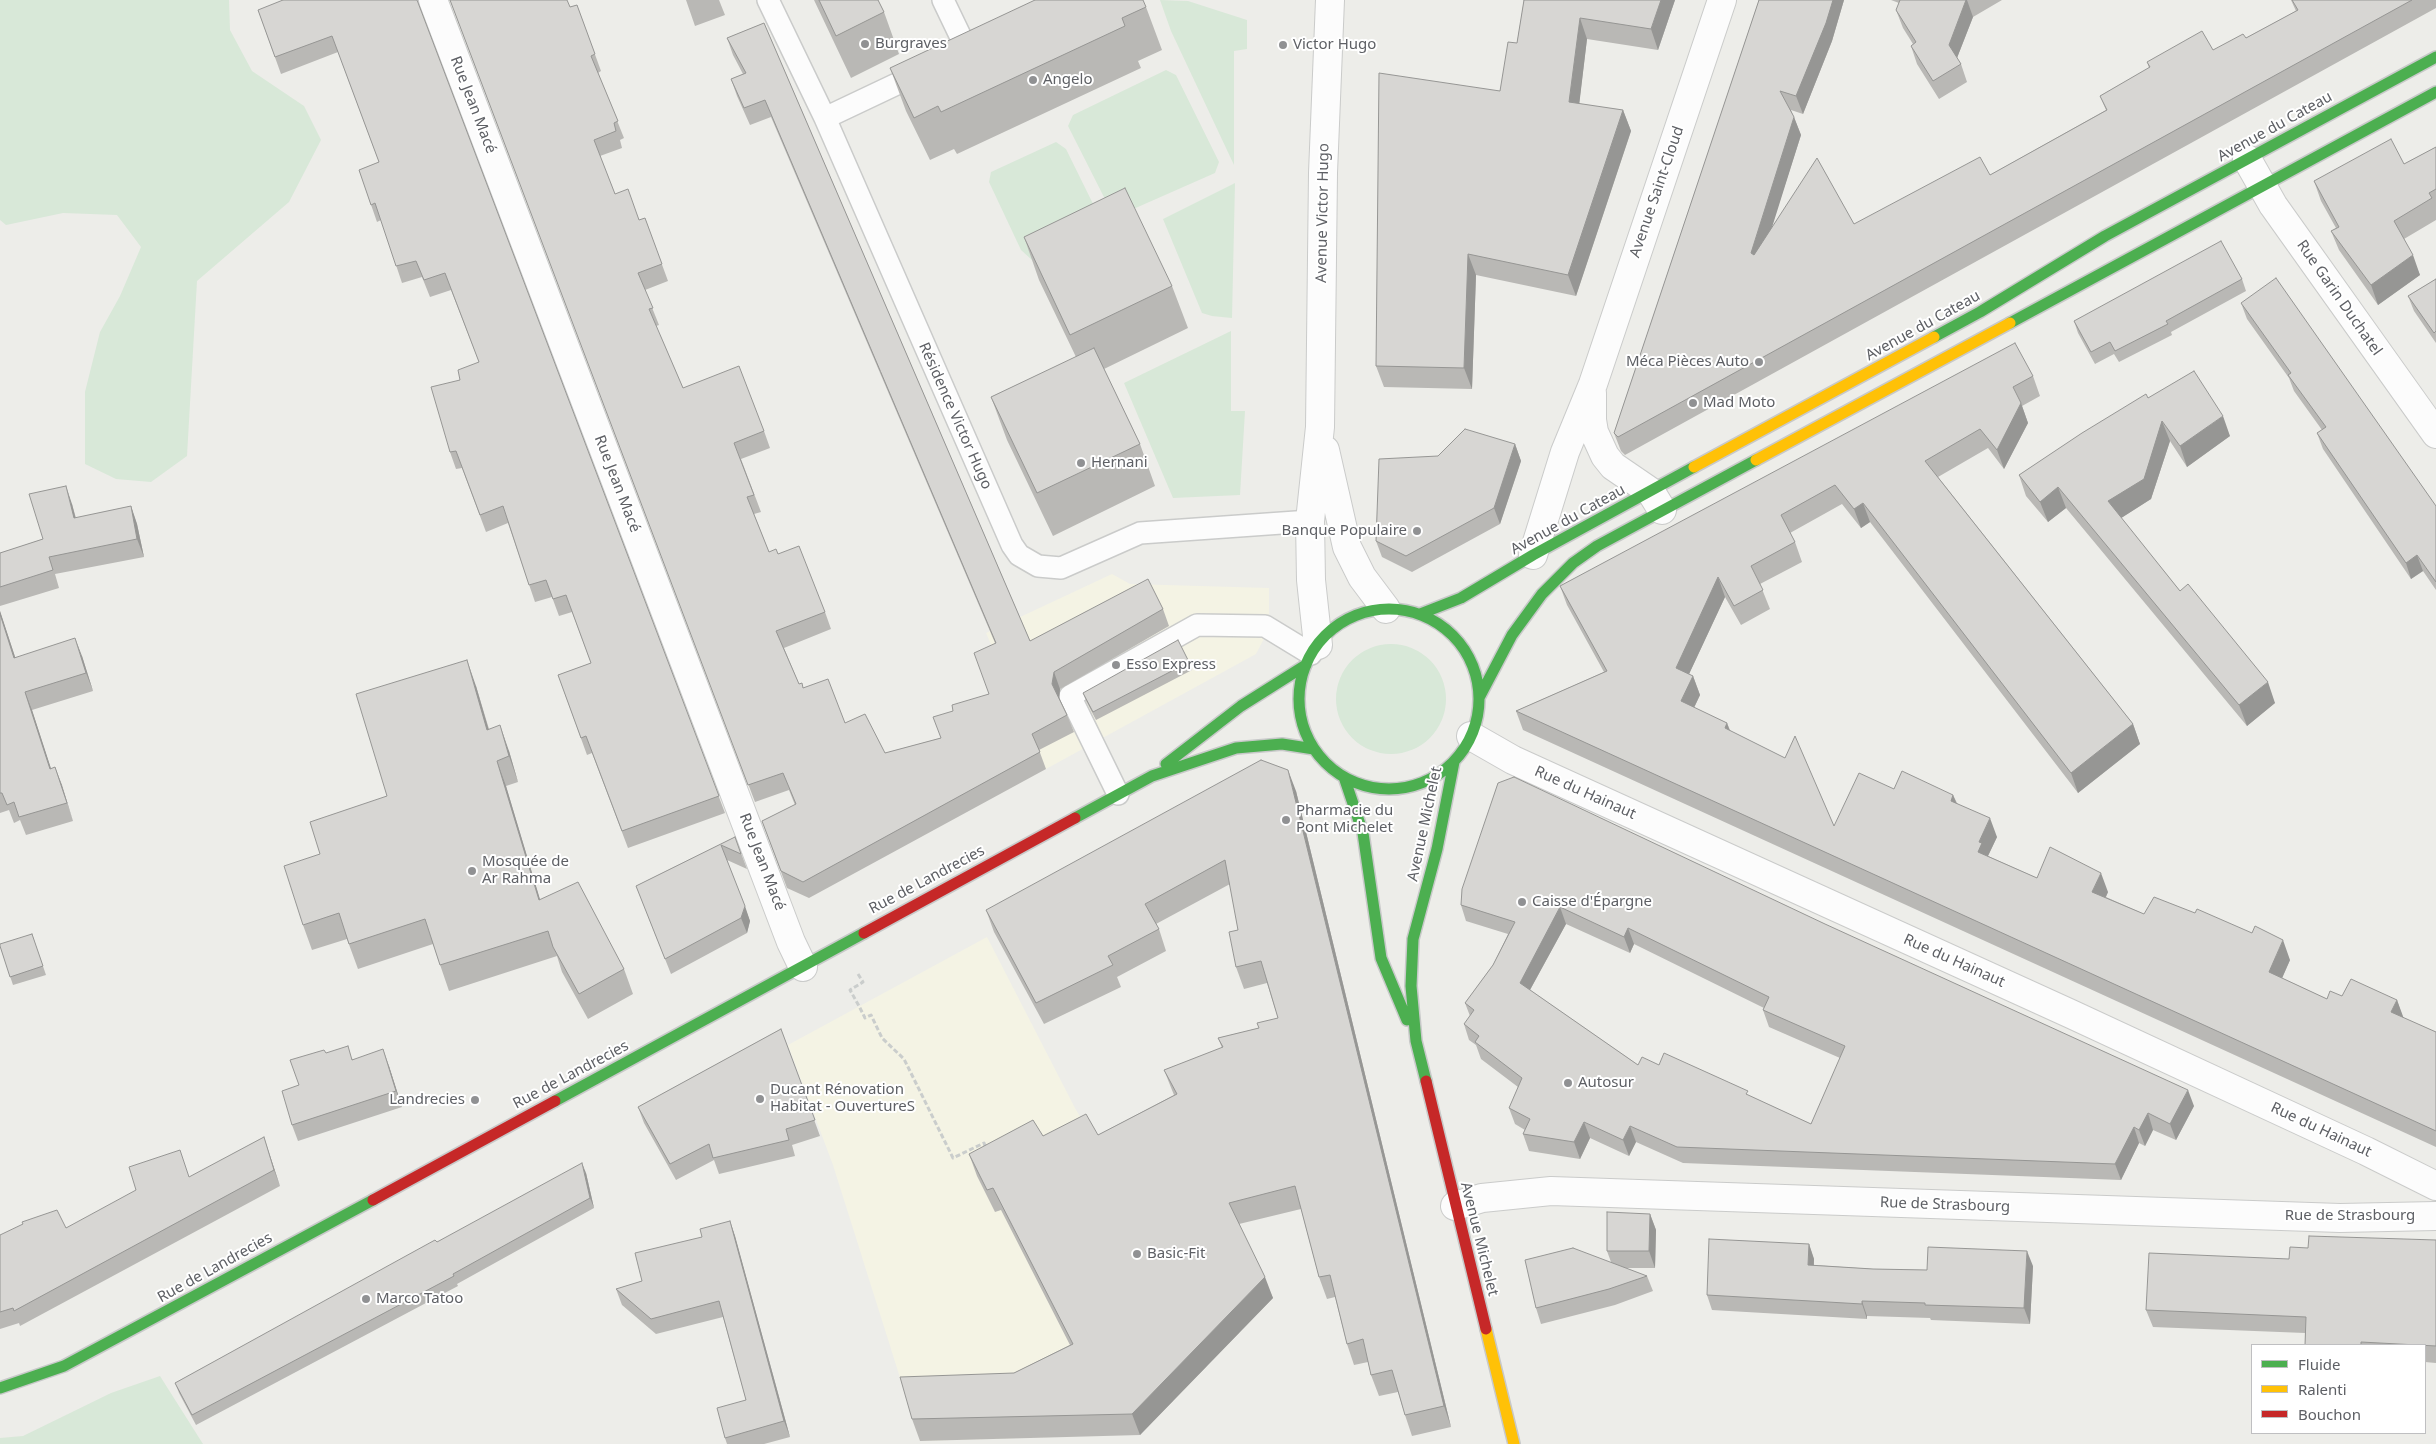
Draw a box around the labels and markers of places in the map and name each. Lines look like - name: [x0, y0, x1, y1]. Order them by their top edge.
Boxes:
- place label: Burgraves: [875, 35, 947, 53]
- place label: Victor Hugo: [1293, 36, 1376, 54]
- marker: Burgraves: [859, 38, 871, 50]
- marker: Victor Hugo: [1277, 39, 1289, 51]
- place label: Angelo: [1043, 71, 1092, 89]
- marker: Angelo: [1027, 74, 1039, 86]
- place label: Méca Pièces Auto: [1626, 353, 1749, 371]
- marker: Méca Pièces Auto: [1753, 356, 1765, 368]
- place label: Mad Moto: [1703, 394, 1775, 412]
- marker: Mad Moto: [1687, 397, 1699, 409]
- place label: Hernani: [1091, 454, 1148, 472]
- marker: Hernani: [1075, 457, 1087, 469]
- place label: Banque Populaire: [1282, 522, 1407, 540]
- marker: Banque Populaire: [1411, 525, 1423, 537]
- place label: Esso Express: [1126, 656, 1216, 674]
- marker: Esso Express: [1110, 659, 1122, 671]
- place label: Pharmacie du Pont Michelet: [1296, 802, 1393, 837]
- marker: Pharmacie du Pont Michelet: [1280, 814, 1292, 826]
- place label: Mosquée de Ar Rahma: [482, 853, 569, 888]
- marker: Mosquée de Ar Rahma: [466, 865, 478, 877]
- place label: Caisse d'Épargne: [1532, 893, 1652, 911]
- marker: Caisse d'Épargne: [1516, 896, 1528, 908]
- place label: Autosur: [1578, 1074, 1634, 1092]
- marker: Autosur: [1562, 1077, 1574, 1089]
- place label: Ducant Rénovation Habitat - OuvertureS: [770, 1081, 915, 1116]
- place label: Landrecies: [389, 1091, 465, 1109]
- marker: Ducant Rénovation Habitat - OuvertureS: [754, 1093, 766, 1105]
- marker: Landrecies: [469, 1094, 481, 1106]
- place label: Basic-Fit: [1147, 1245, 1205, 1263]
- marker: Basic-Fit: [1131, 1248, 1143, 1260]
- place label: Marco Tatoo: [376, 1290, 463, 1308]
- marker: Marco Tatoo: [360, 1293, 372, 1305]

